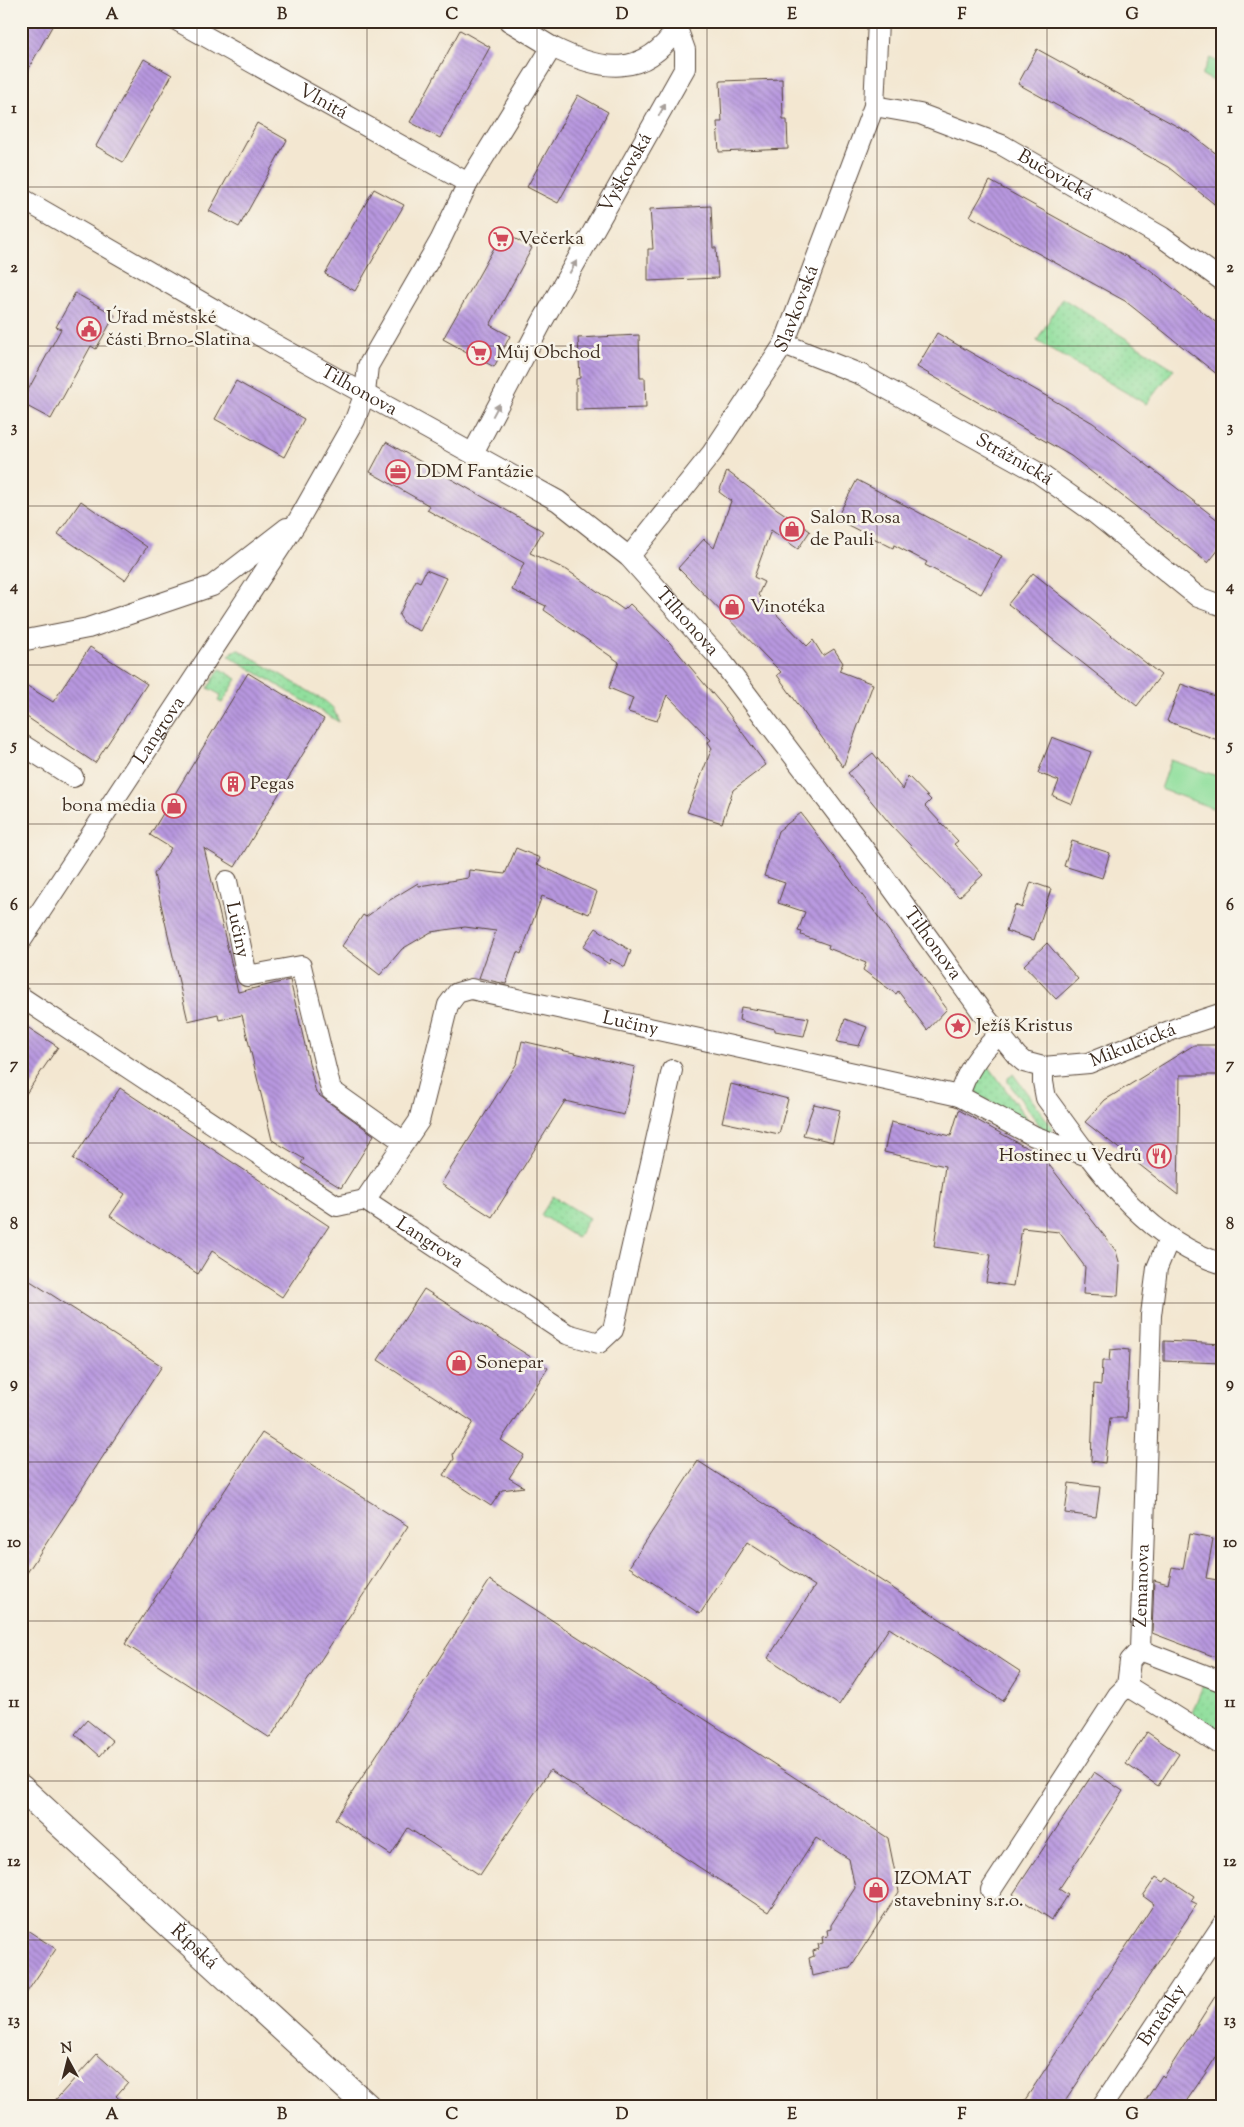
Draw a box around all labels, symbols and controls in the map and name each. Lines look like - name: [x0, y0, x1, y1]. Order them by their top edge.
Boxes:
- text: A: [106, 4, 119, 27]
- text: B: [277, 4, 287, 27]
- text: C: [446, 4, 459, 27]
- text: D: [616, 4, 629, 27]
- text: E: [787, 4, 797, 27]
- text: F: [958, 4, 967, 27]
- text: G: [1125, 4, 1139, 27]
- street label: Vlnitá: [293, 77, 353, 127]
- text: 1: [11, 98, 17, 121]
- text: 1: [1227, 98, 1233, 121]
- one-way arrow: [657, 103, 666, 116]
- street label: Vyškovská: [593, 128, 659, 218]
- street label: Bučovická: [1012, 143, 1099, 209]
- supermarket icon: Večerka: [488, 226, 514, 252]
- place label: Večerka: [518, 226, 584, 253]
- text: 2: [10, 257, 18, 280]
- text: 2: [1226, 257, 1234, 280]
- one-way arrow: [569, 260, 578, 273]
- street label: Slavkovská: [768, 261, 826, 358]
- place label: Úřad městské části Brno-Slatina: [106, 305, 251, 354]
- public building icon: Úřad městské části Brno-Slatina: [76, 316, 102, 342]
- supermarket icon: Můj Obchod: [466, 340, 492, 366]
- place label: Můj Obchod: [496, 340, 601, 367]
- street label: Tilhonova: [315, 359, 402, 423]
- one-way arrow: [492, 402, 500, 417]
- text: 3: [11, 417, 18, 440]
- text: 3: [1227, 417, 1234, 440]
- street label: Strážnická: [970, 427, 1058, 493]
- office icon: DDM Fantázie: [385, 459, 411, 485]
- place label: DDM Fantázie: [416, 459, 534, 486]
- place label: Salon Rosa de Pauli: [810, 505, 901, 554]
- shop icon: Salon Rosa de Pauli: [779, 516, 805, 542]
- text: 4: [9, 576, 18, 599]
- text: 4: [1225, 576, 1234, 599]
- street label: Tilhonova: [649, 582, 725, 662]
- shop icon: Vinotéka: [719, 594, 745, 620]
- place label: Vinotéka: [750, 594, 826, 621]
- street label: Langrova: [127, 691, 192, 770]
- text: 5: [9, 735, 17, 758]
- text: 5: [1225, 735, 1233, 758]
- building icon: Pegas: [220, 771, 246, 797]
- place label: Pegas: [250, 771, 294, 798]
- place label: bona media: [62, 793, 156, 820]
- shop icon: bona media: [161, 793, 187, 819]
- text: 6: [10, 895, 18, 918]
- text: 6: [1226, 895, 1234, 918]
- street label: Lučiny: [218, 899, 256, 961]
- street label: Tilhonova: [897, 902, 968, 986]
- street label: Lučiny: [600, 1005, 661, 1043]
- place icon: Ježíš Kristus: [945, 1013, 971, 1039]
- place label: Ježíš Kristus: [975, 1013, 1073, 1040]
- street label: Mikulčická: [1086, 1016, 1180, 1075]
- text: 7: [10, 1054, 19, 1077]
- text: 7: [1226, 1054, 1235, 1077]
- place label: Hostinec u Vedrů: [999, 1143, 1142, 1170]
- restaurant icon: Hostinec u Vedrů: [1146, 1143, 1172, 1169]
- street label: Langrova: [390, 1211, 469, 1275]
- text: 8: [10, 1214, 18, 1237]
- text: 8: [1226, 1214, 1234, 1237]
- shop icon: Sonepar: [446, 1350, 472, 1376]
- place label: Sonepar: [476, 1350, 544, 1377]
- text: 9: [10, 1373, 18, 1396]
- text: 9: [1226, 1373, 1234, 1396]
- text: 10: [7, 1532, 21, 1555]
- text: 10: [1223, 1532, 1237, 1555]
- street label: Zemanova: [1127, 1543, 1157, 1628]
- text: 11: [9, 1692, 20, 1715]
- text: 11: [1225, 1692, 1236, 1715]
- text: 12: [8, 1851, 21, 1874]
- text: 12: [1224, 1851, 1237, 1874]
- place label: IZOMAT stavebniny s.r.o.: [894, 1866, 1024, 1915]
- shop icon: IZOMAT stavebniny s.r.o.: [863, 1877, 889, 1903]
- street label: Řípská: [164, 1918, 224, 1976]
- street label: Brněnky: [1132, 1978, 1193, 2052]
- text: 13: [8, 2010, 20, 2033]
- text: 13: [1224, 2010, 1236, 2033]
- north arrow: [42, 2034, 92, 2084]
- text: N: [60, 2038, 73, 2060]
- text: A: [106, 2104, 119, 2127]
- text: B: [277, 2104, 287, 2127]
- text: C: [446, 2104, 459, 2127]
- text: D: [616, 2104, 629, 2127]
- text: E: [787, 2104, 797, 2127]
- text: F: [958, 2104, 967, 2127]
- text: G: [1125, 2104, 1139, 2127]

